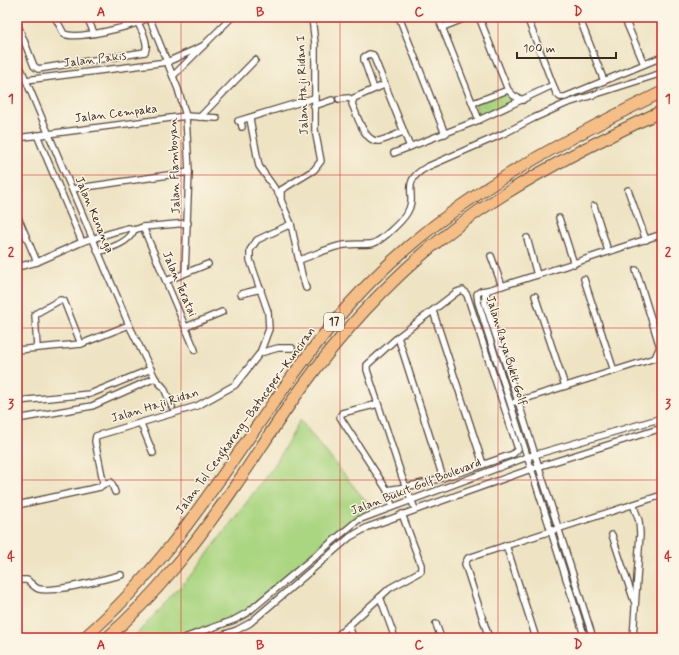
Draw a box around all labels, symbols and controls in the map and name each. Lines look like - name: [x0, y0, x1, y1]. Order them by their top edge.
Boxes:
- text: A: [97, 4, 105, 21]
- text: B: [256, 4, 265, 21]
- text: C: [414, 4, 424, 21]
- text: D: [574, 4, 583, 21]
- scale bar: [517, 34, 616, 60]
- street label: Jalan Haji Ridan I: [293, 35, 313, 135]
- text: 100 m: [523, 41, 555, 57]
- street label: Jalan Pakis: [63, 48, 128, 72]
- text: 1: [8, 91, 14, 108]
- text: 1: [665, 91, 671, 108]
- street label: Jalan Cempaka: [74, 101, 158, 127]
- street label: Jalan Flamboyan: [165, 117, 185, 214]
- street label: Jalan Kenanga: [71, 174, 117, 256]
- text: 2: [8, 244, 15, 261]
- text: 2: [665, 244, 672, 261]
- street label: Jalan Teratai: [158, 249, 200, 319]
- street label: Jalan Raya Bukit Golf: [482, 294, 530, 408]
- road number: 17: [324, 313, 344, 331]
- street label: Jalan Tol Cengkareng–Batuceper–Kunciran: [172, 324, 320, 519]
- street label: Jalan Haji Ridan: [109, 385, 201, 427]
- text: 3: [8, 396, 14, 413]
- text: 3: [665, 396, 671, 413]
- street label: Jalan Bukit Golf Boulevard: [349, 455, 483, 519]
- text: 4: [7, 549, 15, 566]
- text: 4: [664, 549, 672, 566]
- text: A: [97, 637, 105, 654]
- text: B: [256, 637, 265, 654]
- text: C: [414, 637, 424, 654]
- text: D: [574, 637, 583, 654]

